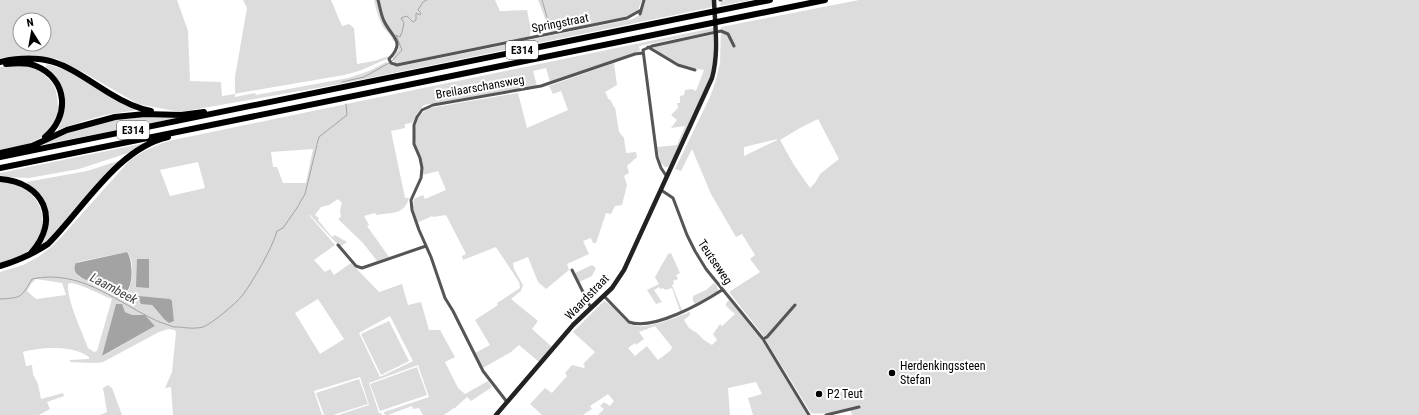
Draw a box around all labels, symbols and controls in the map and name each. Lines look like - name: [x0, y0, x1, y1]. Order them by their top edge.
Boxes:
- street label: Springstraat: [530, 11, 590, 35]
- north arrow: [12, 12, 52, 52]
- text: N: [26, 16, 35, 30]
- road number: E314: [506, 41, 538, 59]
- street label: Breilaarschansweg: [435, 72, 525, 102]
- road number: E314: [117, 121, 149, 139]
- street label: Teutseweg: [695, 237, 735, 287]
- water label: Laambeek: [88, 270, 140, 307]
- street label: Waardstraat: [562, 271, 612, 323]
- place label: Herdenkingssteen Stefan: [900, 359, 986, 387]
- marker: Herdenkingssteen Stefan: [887, 368, 897, 378]
- place label: P2 Teut: [827, 387, 863, 401]
- marker: P2 Teut: [814, 389, 824, 399]

